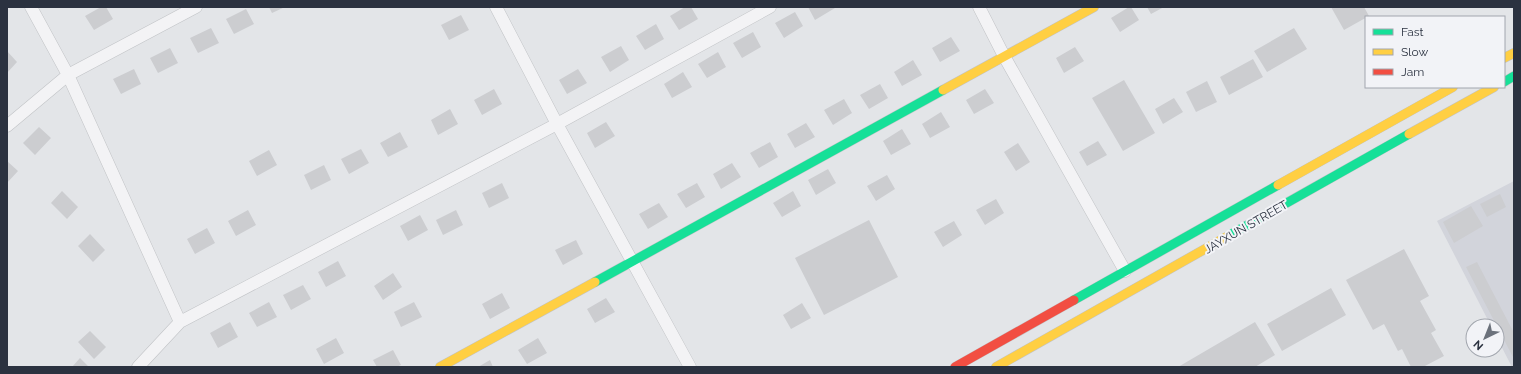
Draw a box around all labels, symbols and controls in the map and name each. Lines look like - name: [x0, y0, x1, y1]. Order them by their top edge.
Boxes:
- legend: [1365, 16, 1505, 88]
- text: Fast: [1401, 25, 1424, 39]
- text: Slow: [1401, 45, 1428, 59]
- text: Jam: [1401, 65, 1424, 79]
- street label: JAYXUN STREET: [1202, 197, 1291, 257]
- north arrow: [1465, 318, 1505, 358]
- text: N: [1471, 337, 1486, 353]

